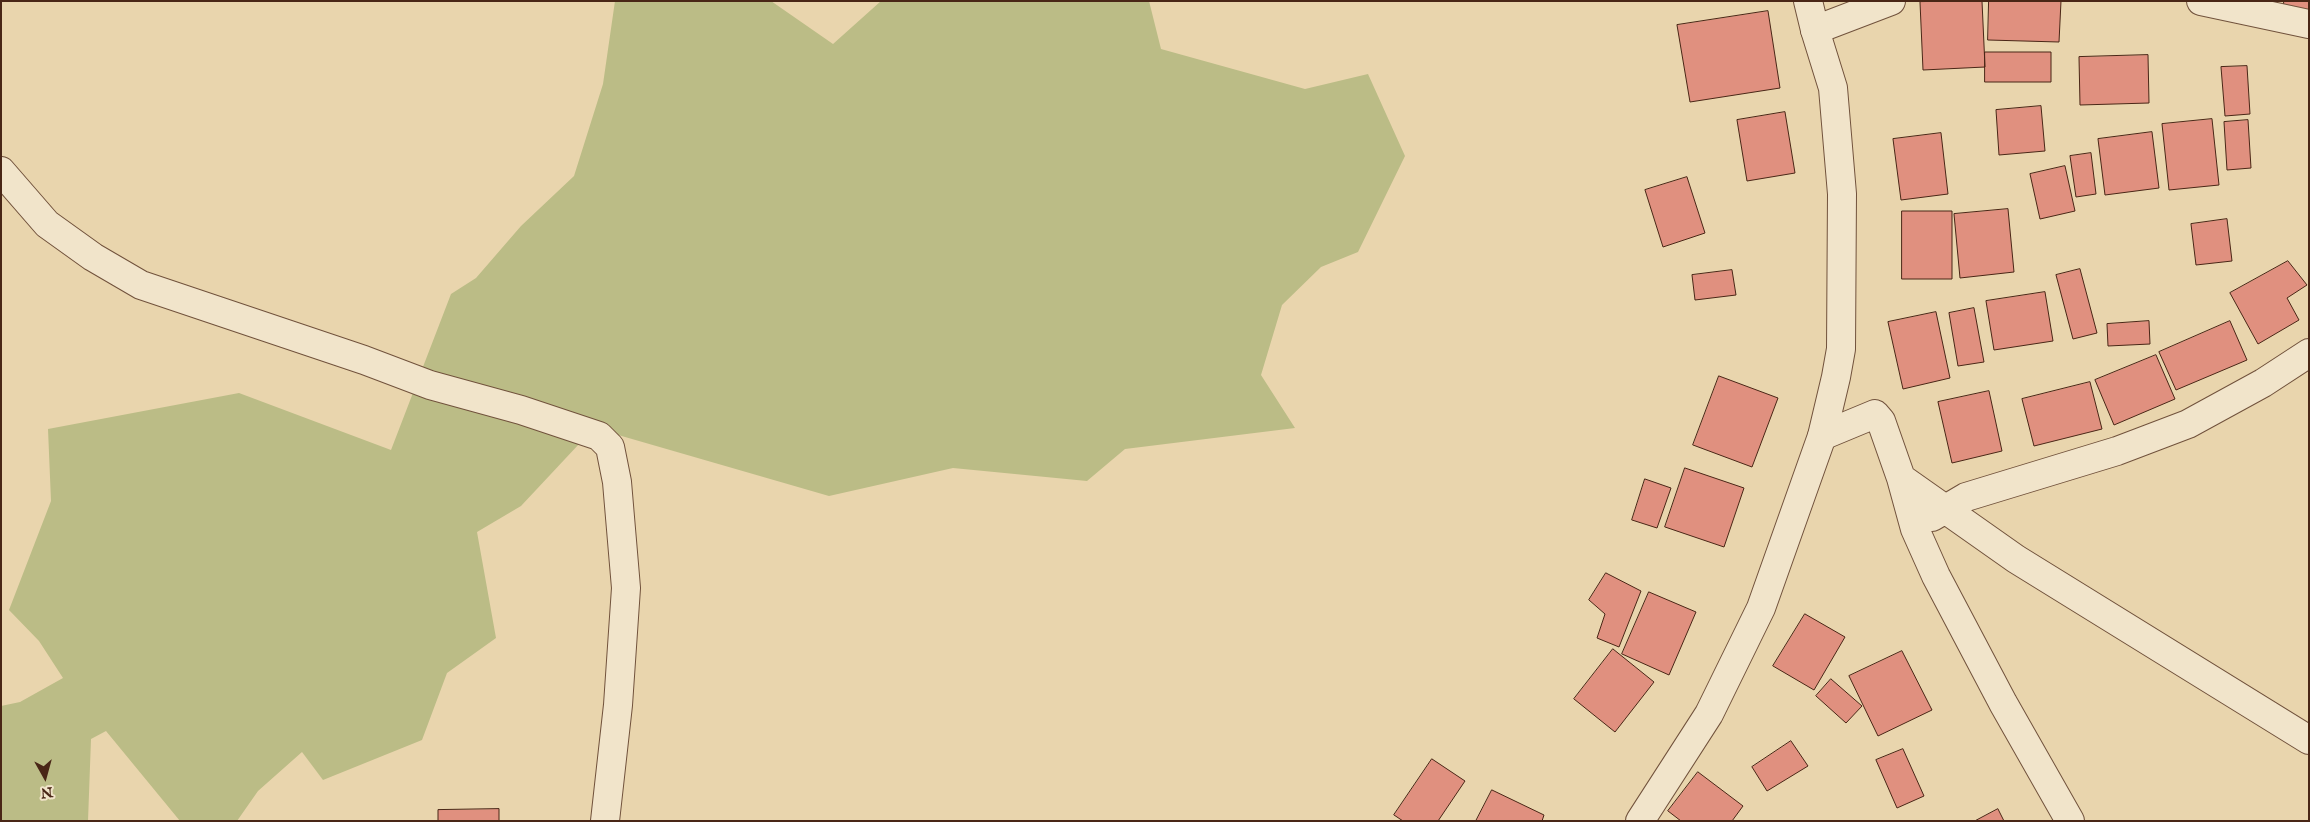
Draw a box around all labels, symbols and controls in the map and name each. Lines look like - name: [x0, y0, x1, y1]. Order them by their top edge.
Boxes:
- north arrow: [20, 752, 70, 802]
- text: N: [40, 782, 54, 802]

